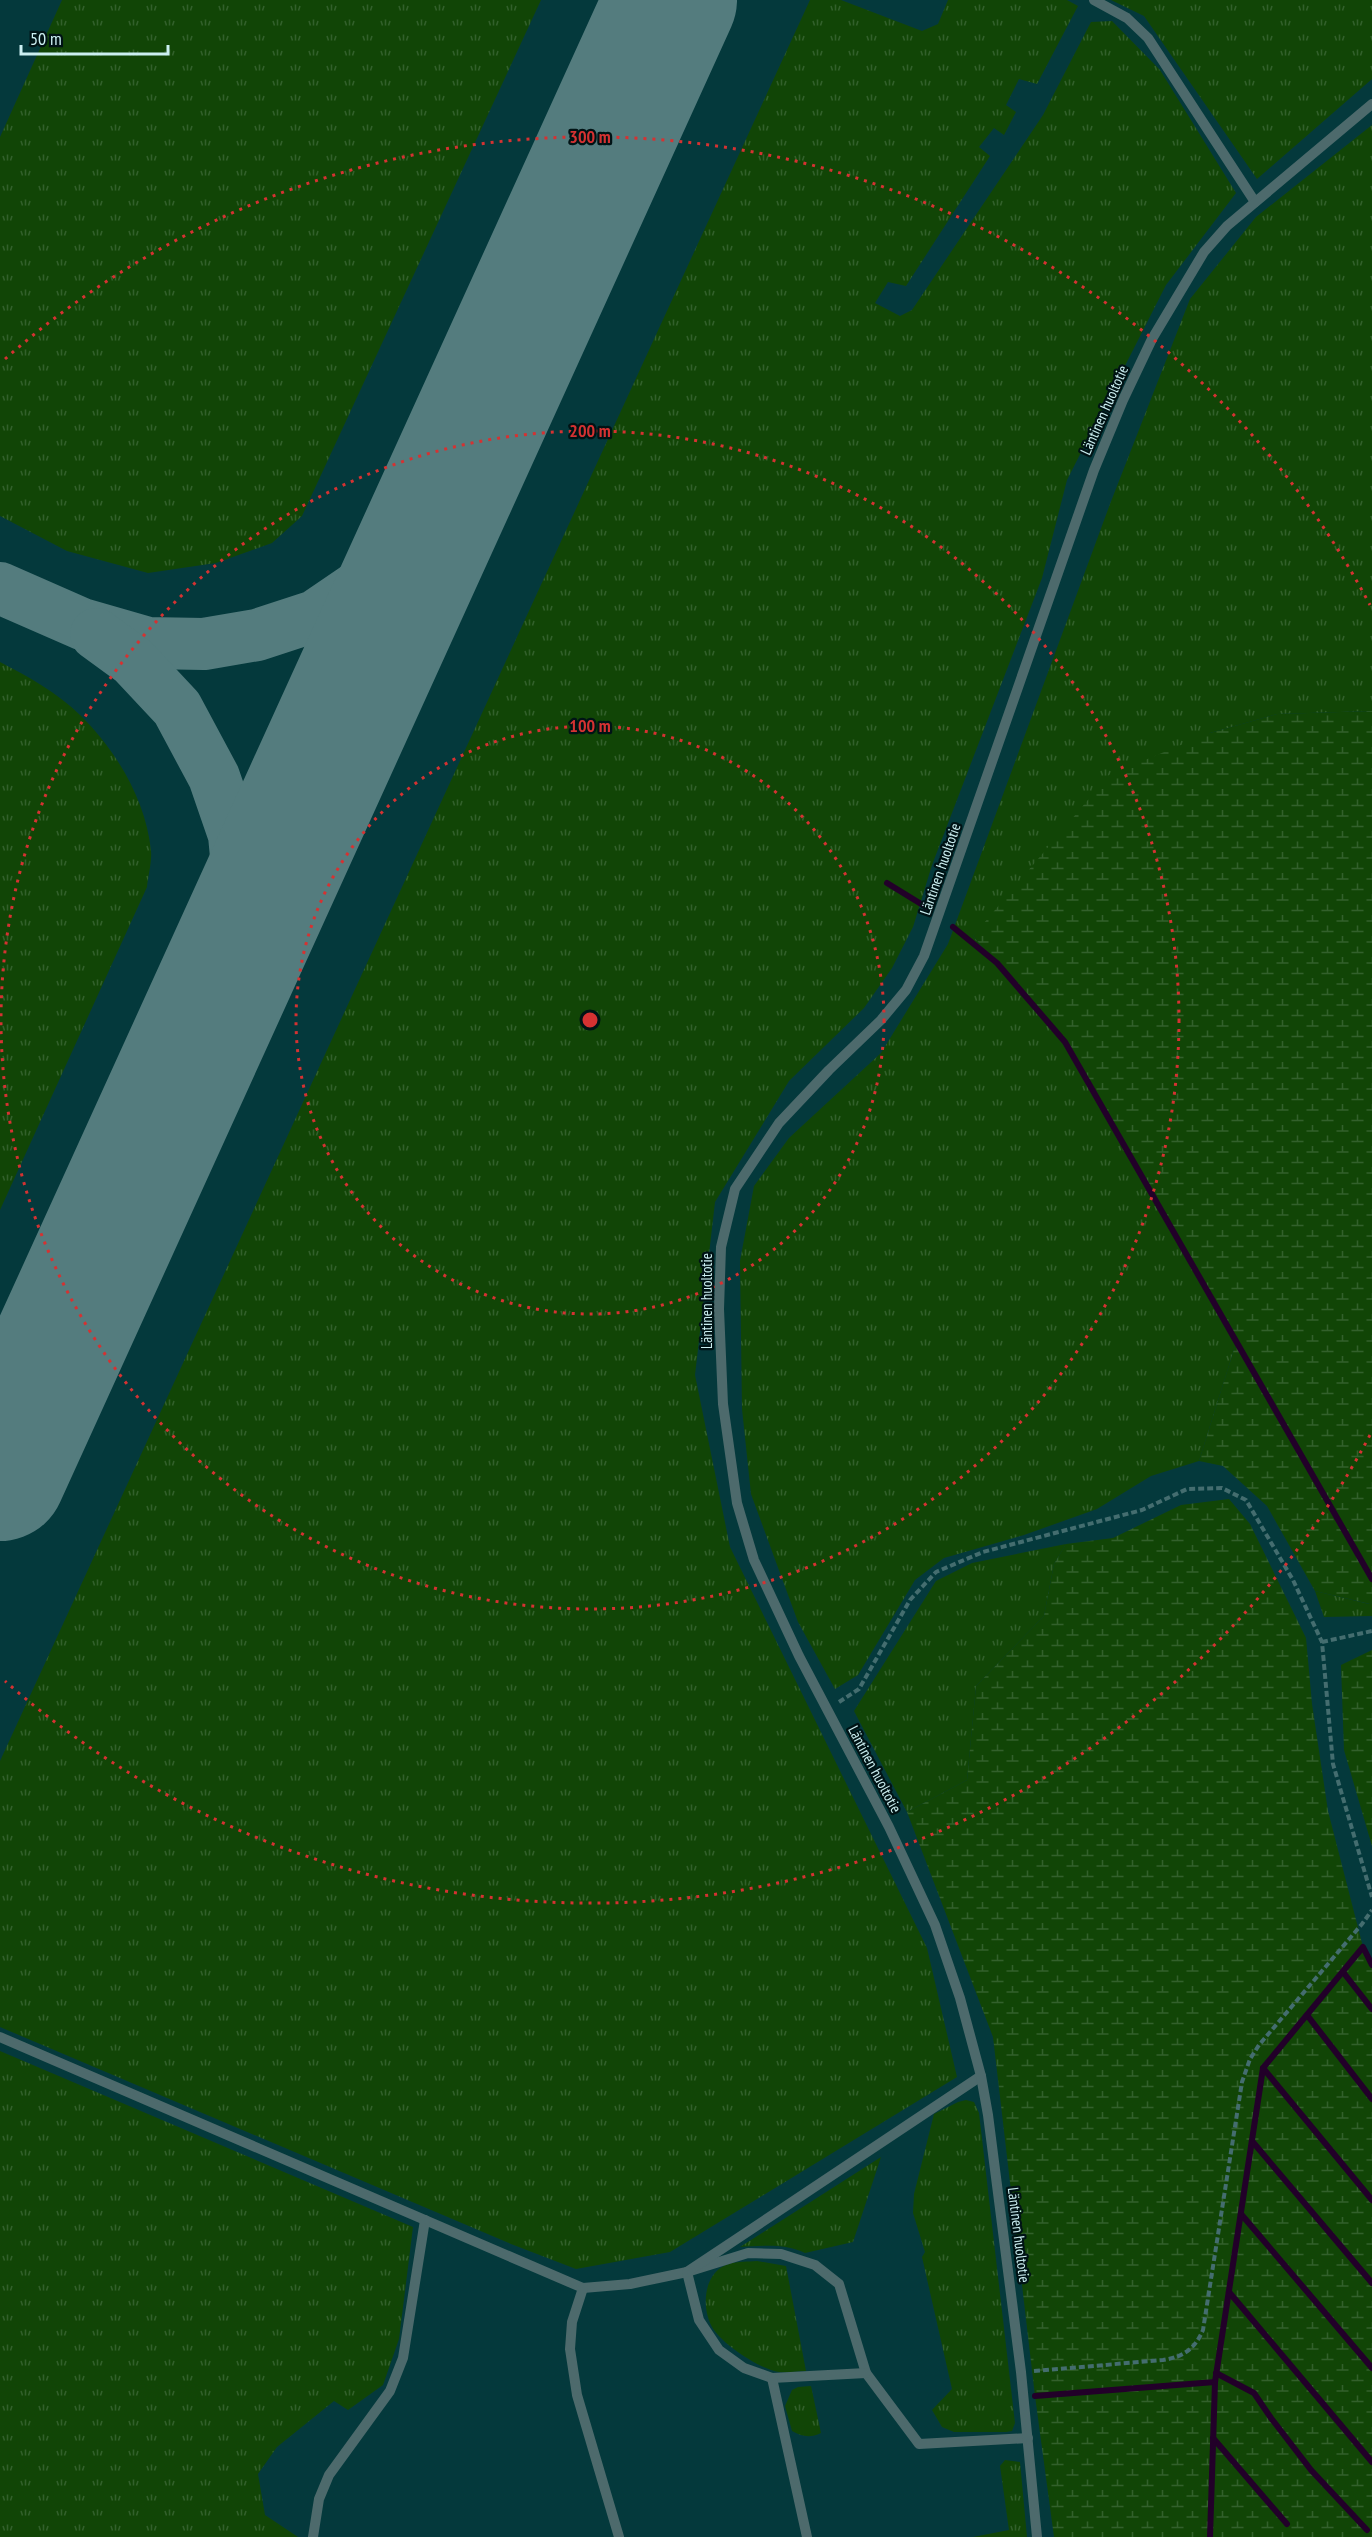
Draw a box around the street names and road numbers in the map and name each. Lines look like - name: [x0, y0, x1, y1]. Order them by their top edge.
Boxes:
- street label: Läntinen huoltotie: [1076, 362, 1132, 458]
- street label: Läntinen huoltotie: [915, 821, 965, 917]
- street label: Läntinen huoltotie: [697, 1253, 716, 1349]
- street label: Läntinen huoltotie: [844, 1722, 906, 1816]
- street label: Läntinen huoltotie: [1004, 2186, 1034, 2284]

